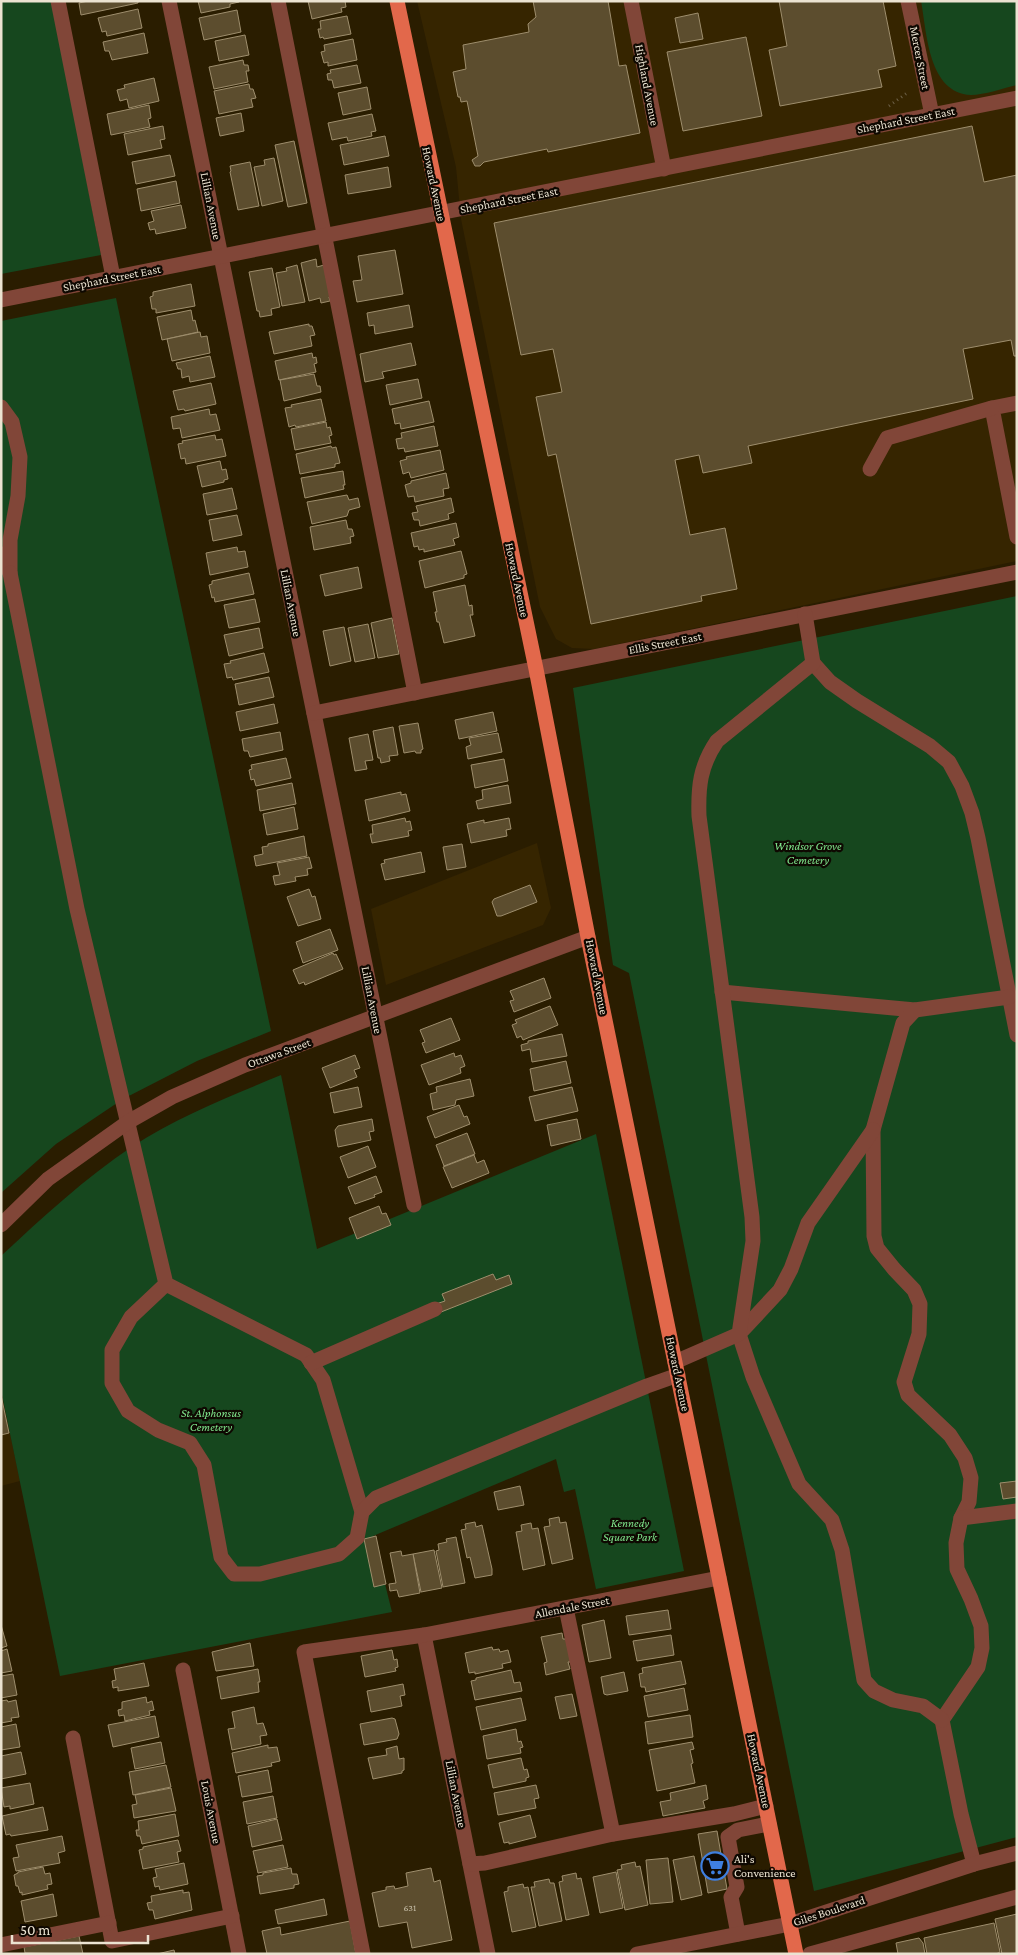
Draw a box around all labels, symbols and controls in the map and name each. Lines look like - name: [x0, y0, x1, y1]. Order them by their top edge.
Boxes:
- street label: Mercer Street: [907, 25, 933, 92]
- street label: Highland Avenue: [632, 43, 662, 127]
- street label: Shephard Street East: [856, 103, 957, 136]
- street label: Howard Avenue: [419, 145, 449, 223]
- street label: Lillian Avenue: [198, 171, 224, 241]
- street label: Shephard Street East: [459, 183, 560, 216]
- street label: Shephard Street East: [62, 261, 163, 294]
- street label: Howard Avenue: [502, 541, 532, 619]
- street label: Lillian Avenue: [278, 568, 304, 638]
- street label: Ellis Street East: [627, 629, 704, 657]
- park label: Windsor Grove Cemetery: [774, 839, 842, 867]
- street label: Howard Avenue: [583, 938, 611, 1016]
- street label: Lillian Avenue: [359, 965, 385, 1035]
- street label: Ottawa Street: [246, 1035, 313, 1071]
- street label: Howard Avenue: [663, 1335, 693, 1413]
- park label: St. Alphonsus Cemetery: [181, 1406, 241, 1434]
- park label: Kennedy Square Park: [603, 1516, 658, 1544]
- street label: Allendale Street: [534, 1593, 611, 1621]
- street label: Howard Avenue: [744, 1732, 774, 1810]
- street label: Lillian Avenue: [443, 1759, 469, 1829]
- street label: Louis Avenue: [198, 1779, 224, 1845]
- supermarket icon: Ali's Convenience: [700, 1851, 730, 1881]
- place label: Ali's Convenience: [734, 1852, 796, 1880]
- street label: Giles Boulevard: [791, 1893, 867, 1929]
- house number: 631: [404, 1902, 416, 1913]
- scale bar: [12, 1912, 149, 1944]
- text: 50 m: [20, 1922, 50, 1938]

